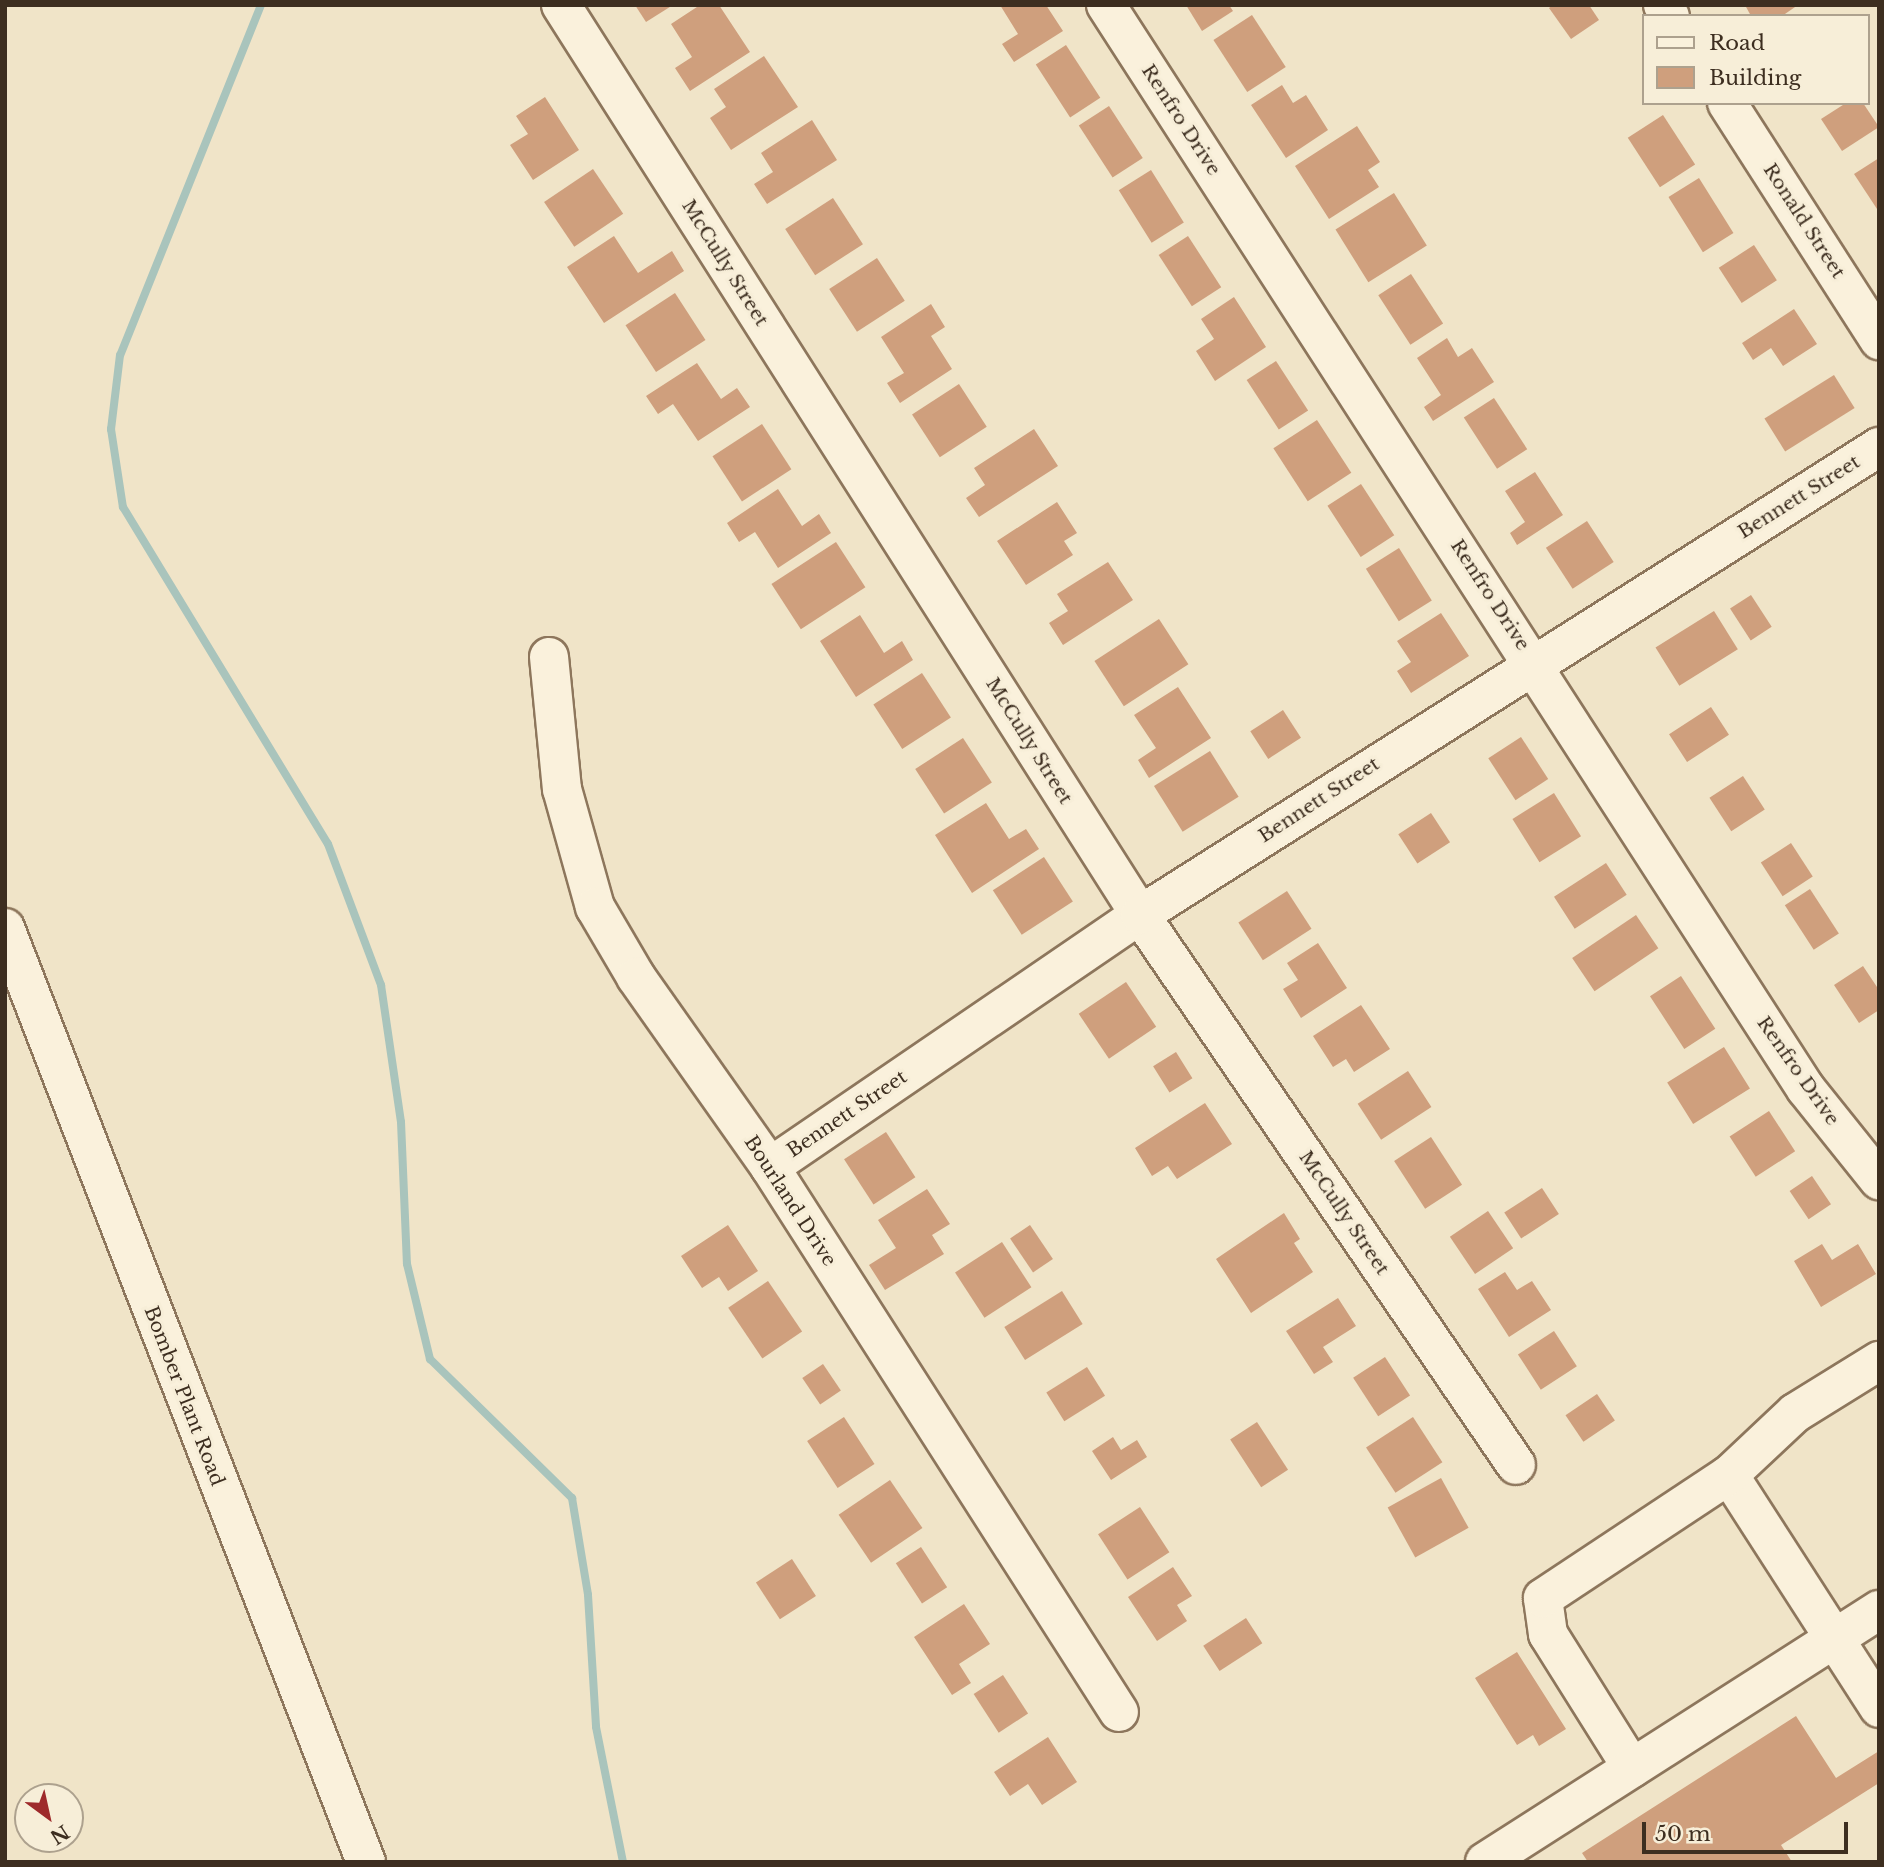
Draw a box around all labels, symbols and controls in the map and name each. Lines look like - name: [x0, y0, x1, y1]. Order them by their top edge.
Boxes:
- legend: [1643, 14, 1870, 105]
- text: Road: [1709, 30, 1765, 56]
- street label: Renfro Drive: [1137, 60, 1225, 180]
- text: Building: [1709, 65, 1801, 91]
- street label: Ronald Street: [1758, 159, 1850, 283]
- street label: McCully Street: [677, 195, 773, 331]
- street label: Bennett Street: [1734, 450, 1864, 544]
- street label: Renfro Drive: [1446, 535, 1534, 655]
- street label: McCully Street: [981, 673, 1077, 809]
- street label: Bennett Street: [1254, 752, 1384, 848]
- street label: Renfro Drive: [1752, 1012, 1844, 1130]
- street label: Bennett Street: [783, 1066, 911, 1162]
- street label: Bourland Drive: [739, 1131, 841, 1271]
- street label: McCully Street: [1294, 1146, 1394, 1280]
- street label: Bomber Plant Road: [139, 1303, 229, 1489]
- north arrow: [14, 1783, 84, 1853]
- scale bar: [1646, 1808, 1853, 1852]
- text: N: [46, 1820, 73, 1849]
- text: 50 m: [1655, 1821, 1710, 1847]

